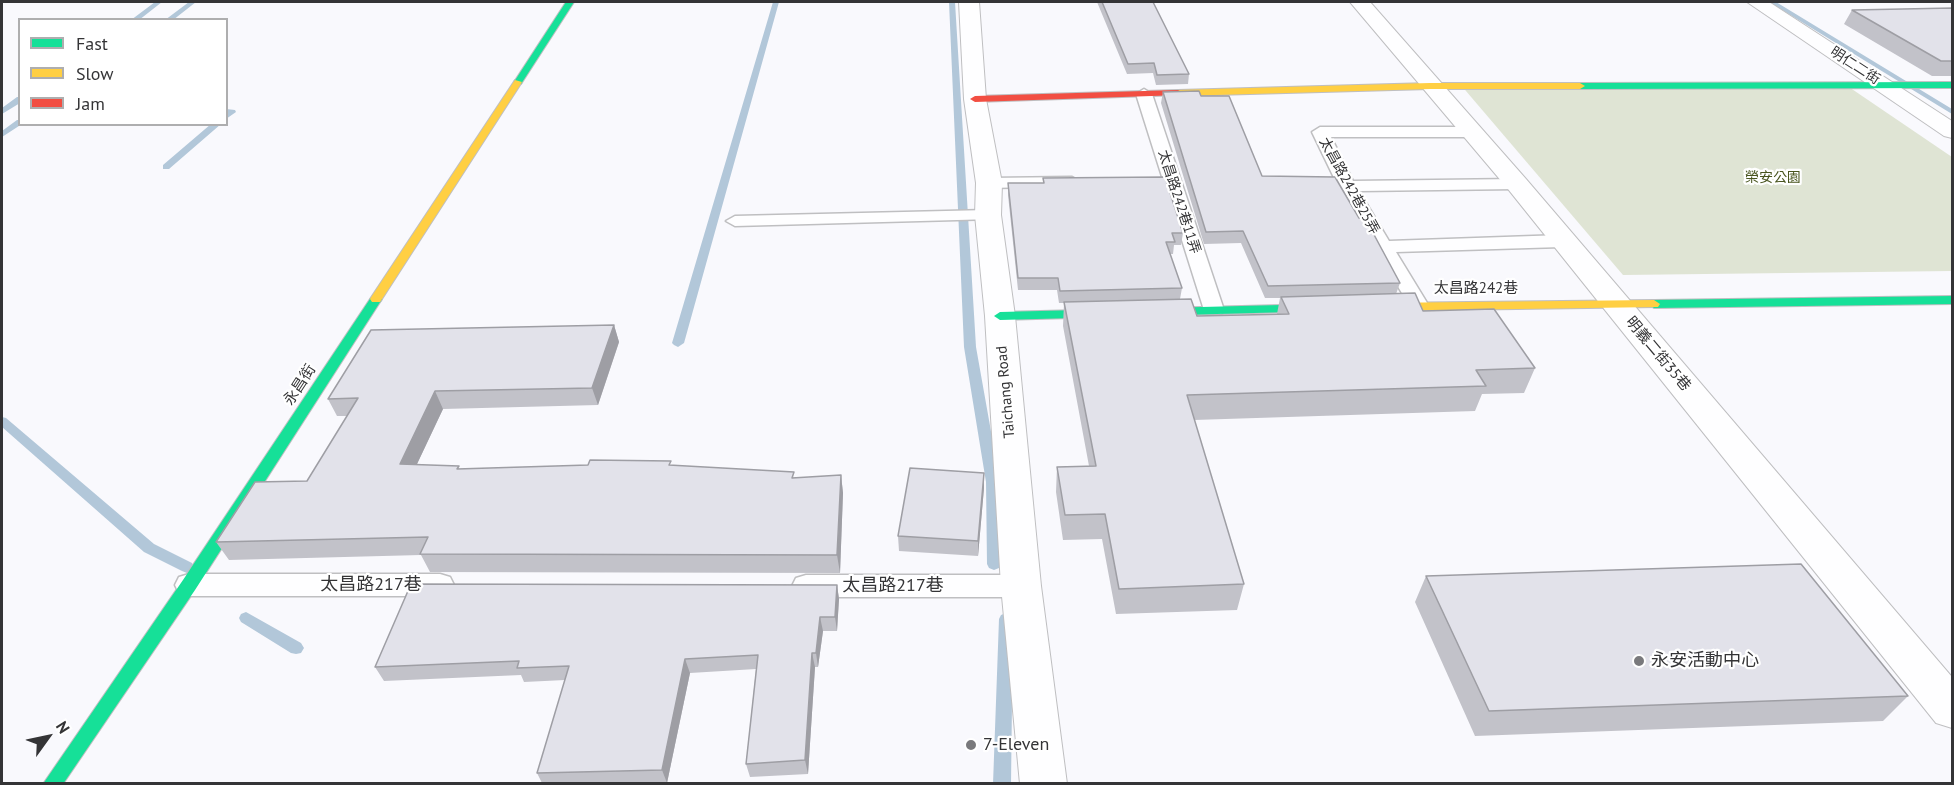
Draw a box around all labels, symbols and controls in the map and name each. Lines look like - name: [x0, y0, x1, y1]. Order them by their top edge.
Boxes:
- legend: [18, 18, 228, 126]
- text: Fast: [76, 32, 108, 55]
- street label: 明仁二街: [1827, 44, 1883, 88]
- text: Slow: [76, 62, 114, 85]
- text: Jam: [76, 92, 105, 115]
- street label: 太昌路242巷25弄: [1315, 135, 1383, 237]
- street label: 太昌路242巷11弄: [1154, 148, 1204, 256]
- park label: 榮安公園: [1745, 170, 1801, 186]
- street label: 太昌路242巷: [1434, 280, 1518, 298]
- street label: 明義二街35巷: [1622, 313, 1694, 395]
- street label: Taichang Road: [993, 345, 1019, 439]
- street label: 永昌街: [280, 361, 320, 409]
- street label: 太昌路217巷: [320, 574, 422, 596]
- street label: 太昌路217巷: [842, 575, 944, 597]
- place label: 永安活動中心: [1651, 650, 1759, 672]
- marker: 永安活動中心: [1632, 654, 1646, 668]
- north arrow: [18, 707, 78, 767]
- text: N: [52, 717, 74, 737]
- place label: 7-Eleven: [983, 734, 1049, 756]
- marker: 7-Eleven: [964, 738, 978, 752]

